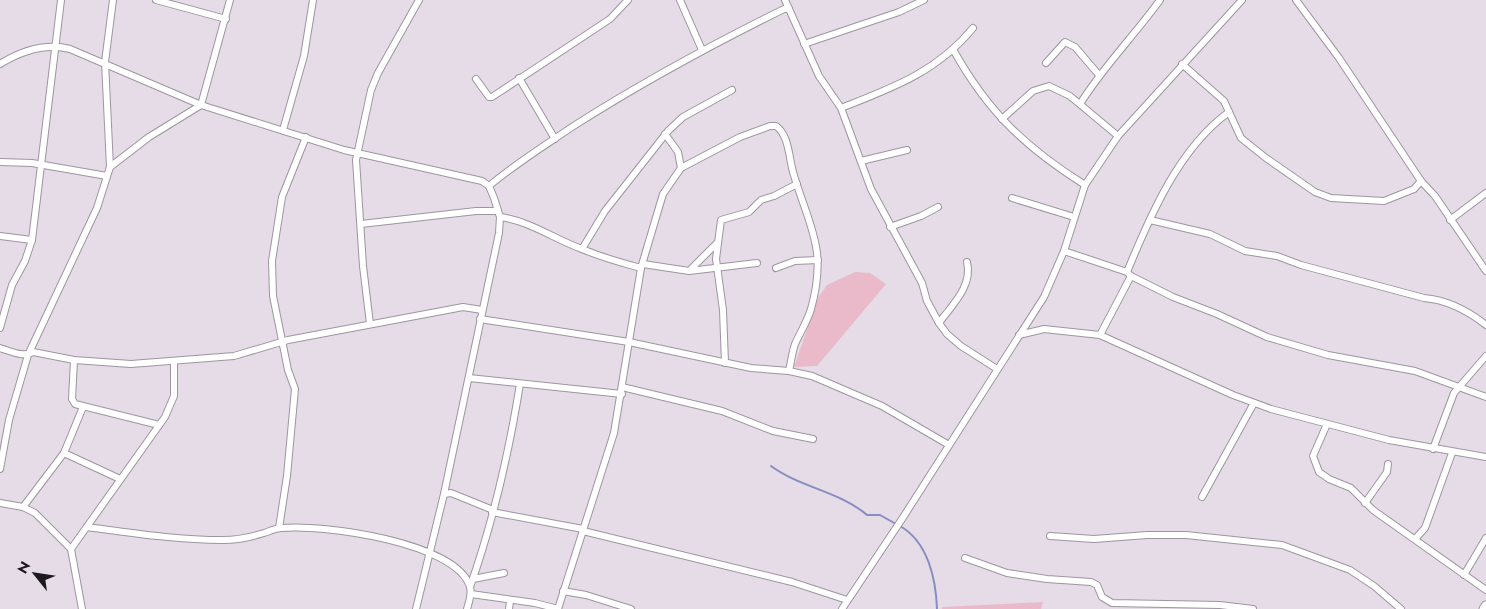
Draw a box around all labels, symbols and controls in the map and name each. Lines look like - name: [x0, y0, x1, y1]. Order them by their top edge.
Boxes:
- north arrow: [10, 549, 60, 599]
- text: N: [12, 558, 35, 577]

